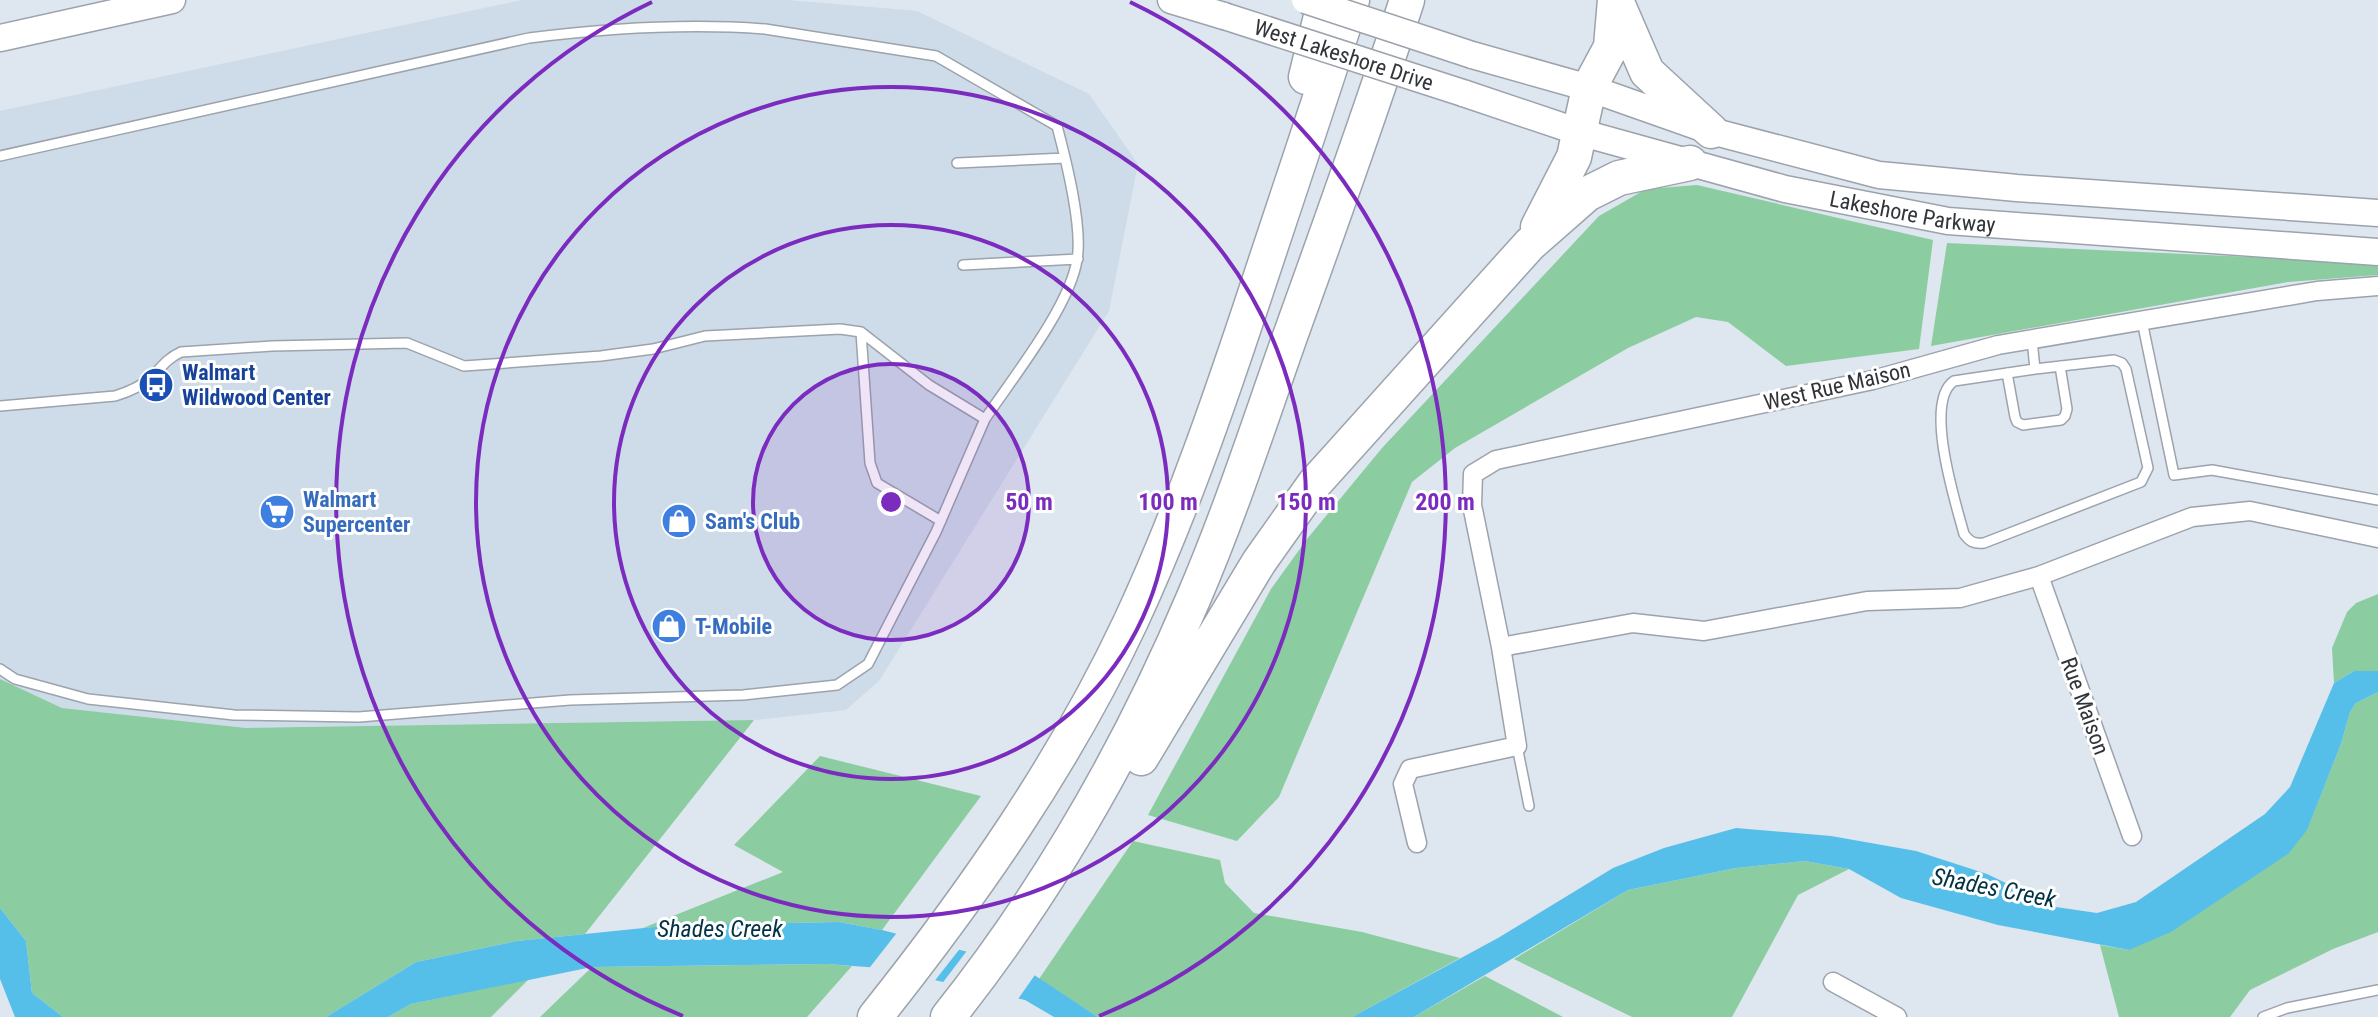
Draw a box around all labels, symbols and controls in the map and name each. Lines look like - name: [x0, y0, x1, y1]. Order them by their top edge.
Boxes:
- street label: West Lakeshore Drive: [1251, 14, 1437, 95]
- street label: Lakeshore Parkway: [1828, 186, 1996, 237]
- street label: West Rue Maison: [1761, 357, 1913, 415]
- place label: Walmart Wildwood Center: [182, 360, 331, 410]
- bus stop icon: Walmart Wildwood Center: [137, 366, 175, 404]
- place label: Walmart Supercenter: [303, 487, 410, 537]
- centre of rings: [877, 488, 905, 516]
- text: 50 m: [1005, 488, 1053, 516]
- text: 100 m: [1138, 488, 1198, 516]
- text: 150 m: [1276, 488, 1336, 516]
- text: 200 m: [1415, 488, 1475, 516]
- supermarket icon: Walmart Supercenter: [258, 493, 296, 531]
- shop icon: Sam's Club: [660, 502, 698, 540]
- place label: Sam's Club: [705, 509, 800, 534]
- shop icon: T-Mobile: [650, 607, 688, 645]
- place label: T-Mobile: [695, 614, 772, 639]
- street label: Rue Maison: [2056, 654, 2114, 758]
- water label: Shades Creek: [1930, 862, 2059, 914]
- water label: Shades Creek: [657, 915, 783, 943]

